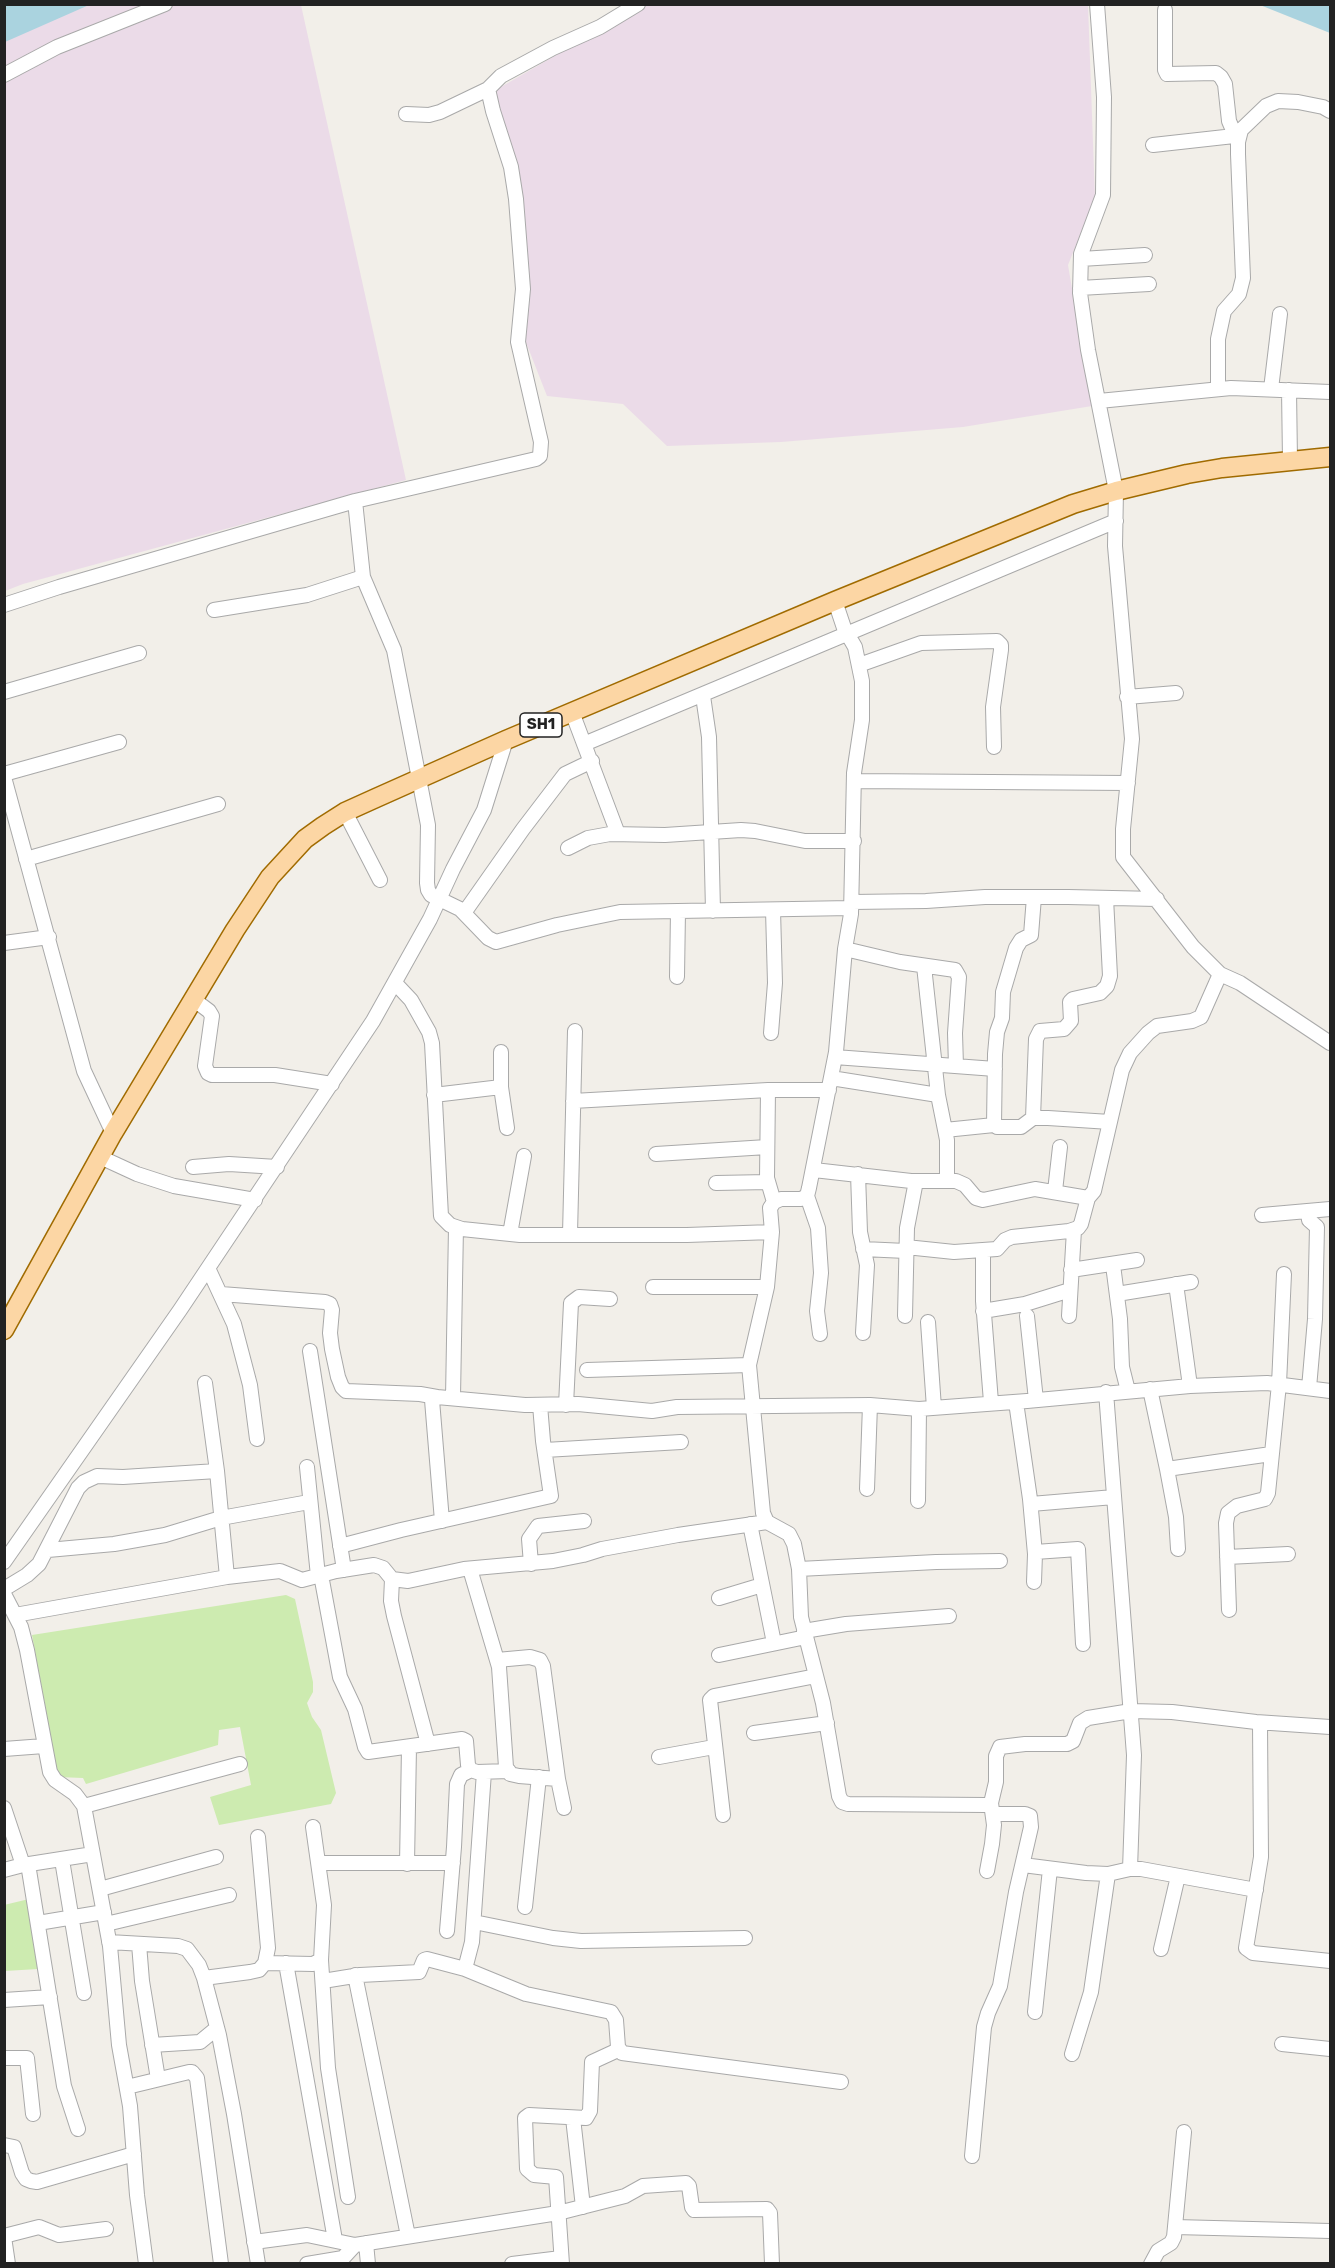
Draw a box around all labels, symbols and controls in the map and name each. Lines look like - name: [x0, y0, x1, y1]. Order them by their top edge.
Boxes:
- road number: SH1: [520, 713, 562, 737]

